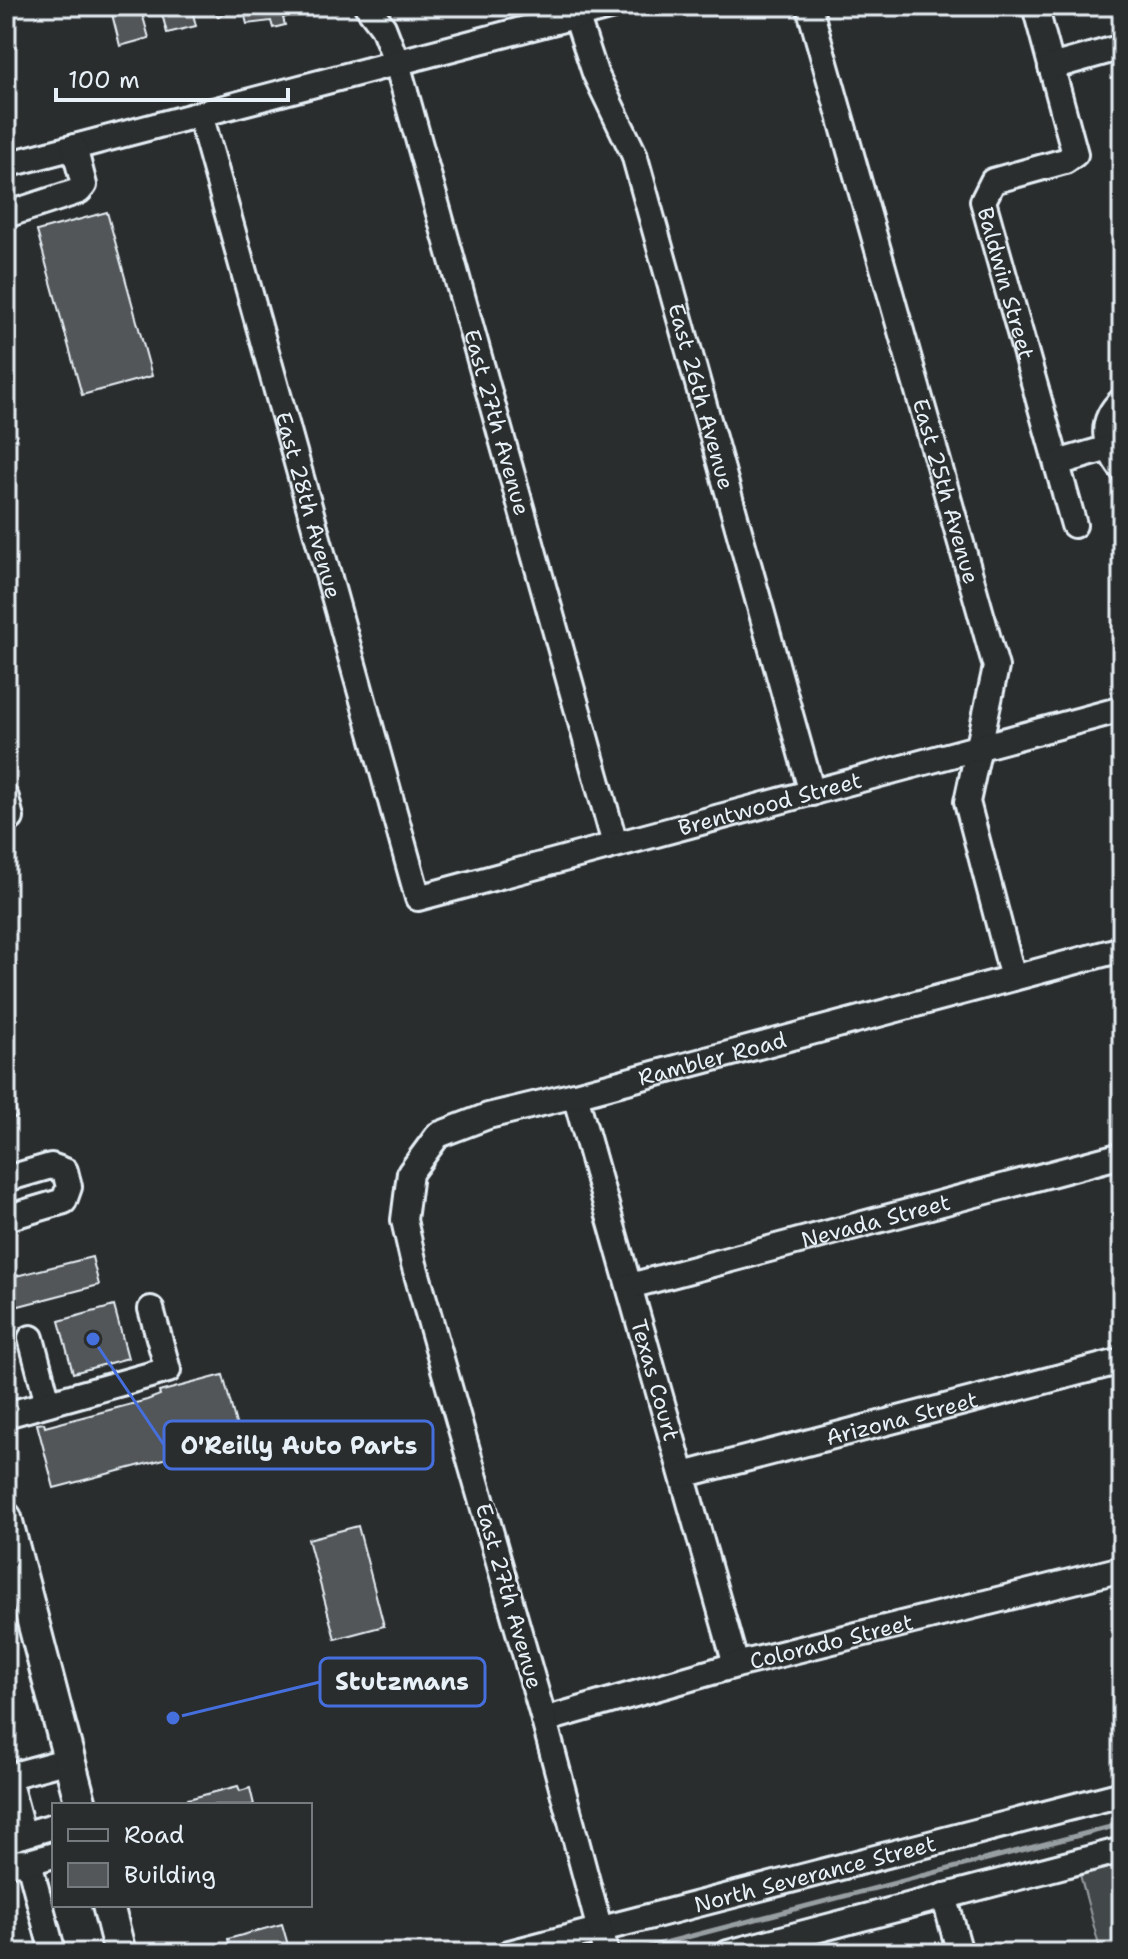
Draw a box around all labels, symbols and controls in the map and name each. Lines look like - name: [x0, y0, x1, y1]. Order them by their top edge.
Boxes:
- scale bar: [56, 52, 288, 102]
- text: 100 m: [68, 64, 140, 96]
- street label: Baldwin Street: [971, 204, 1041, 363]
- street label: East 26th Avenue: [662, 300, 741, 493]
- street label: East 27th Avenue: [458, 326, 537, 518]
- street label: East 25th Avenue: [906, 395, 986, 587]
- street label: East 28th Avenue: [269, 409, 349, 602]
- street label: Brentwood Street: [675, 765, 865, 842]
- street label: Rambler Road: [635, 1025, 789, 1092]
- street label: Nevada Street: [798, 1187, 953, 1254]
- street label: Texas Court: [625, 1316, 686, 1444]
- street label: Arizona Street: [823, 1385, 981, 1452]
- callout: O'Reilly Auto Parts: [164, 1421, 433, 1469]
- text: O'Reilly Auto Parts: [181, 1430, 417, 1462]
- street label: East 27th Avenue: [469, 1500, 549, 1692]
- street label: Colorado Street: [747, 1607, 916, 1676]
- callout: Stutzmans: [320, 1658, 485, 1706]
- text: Stutzmans: [335, 1666, 469, 1698]
- legend: [52, 1803, 312, 1907]
- text: Road: [124, 1819, 184, 1851]
- street label: North Severance Street: [691, 1828, 939, 1919]
- text: Building: [124, 1859, 216, 1891]

